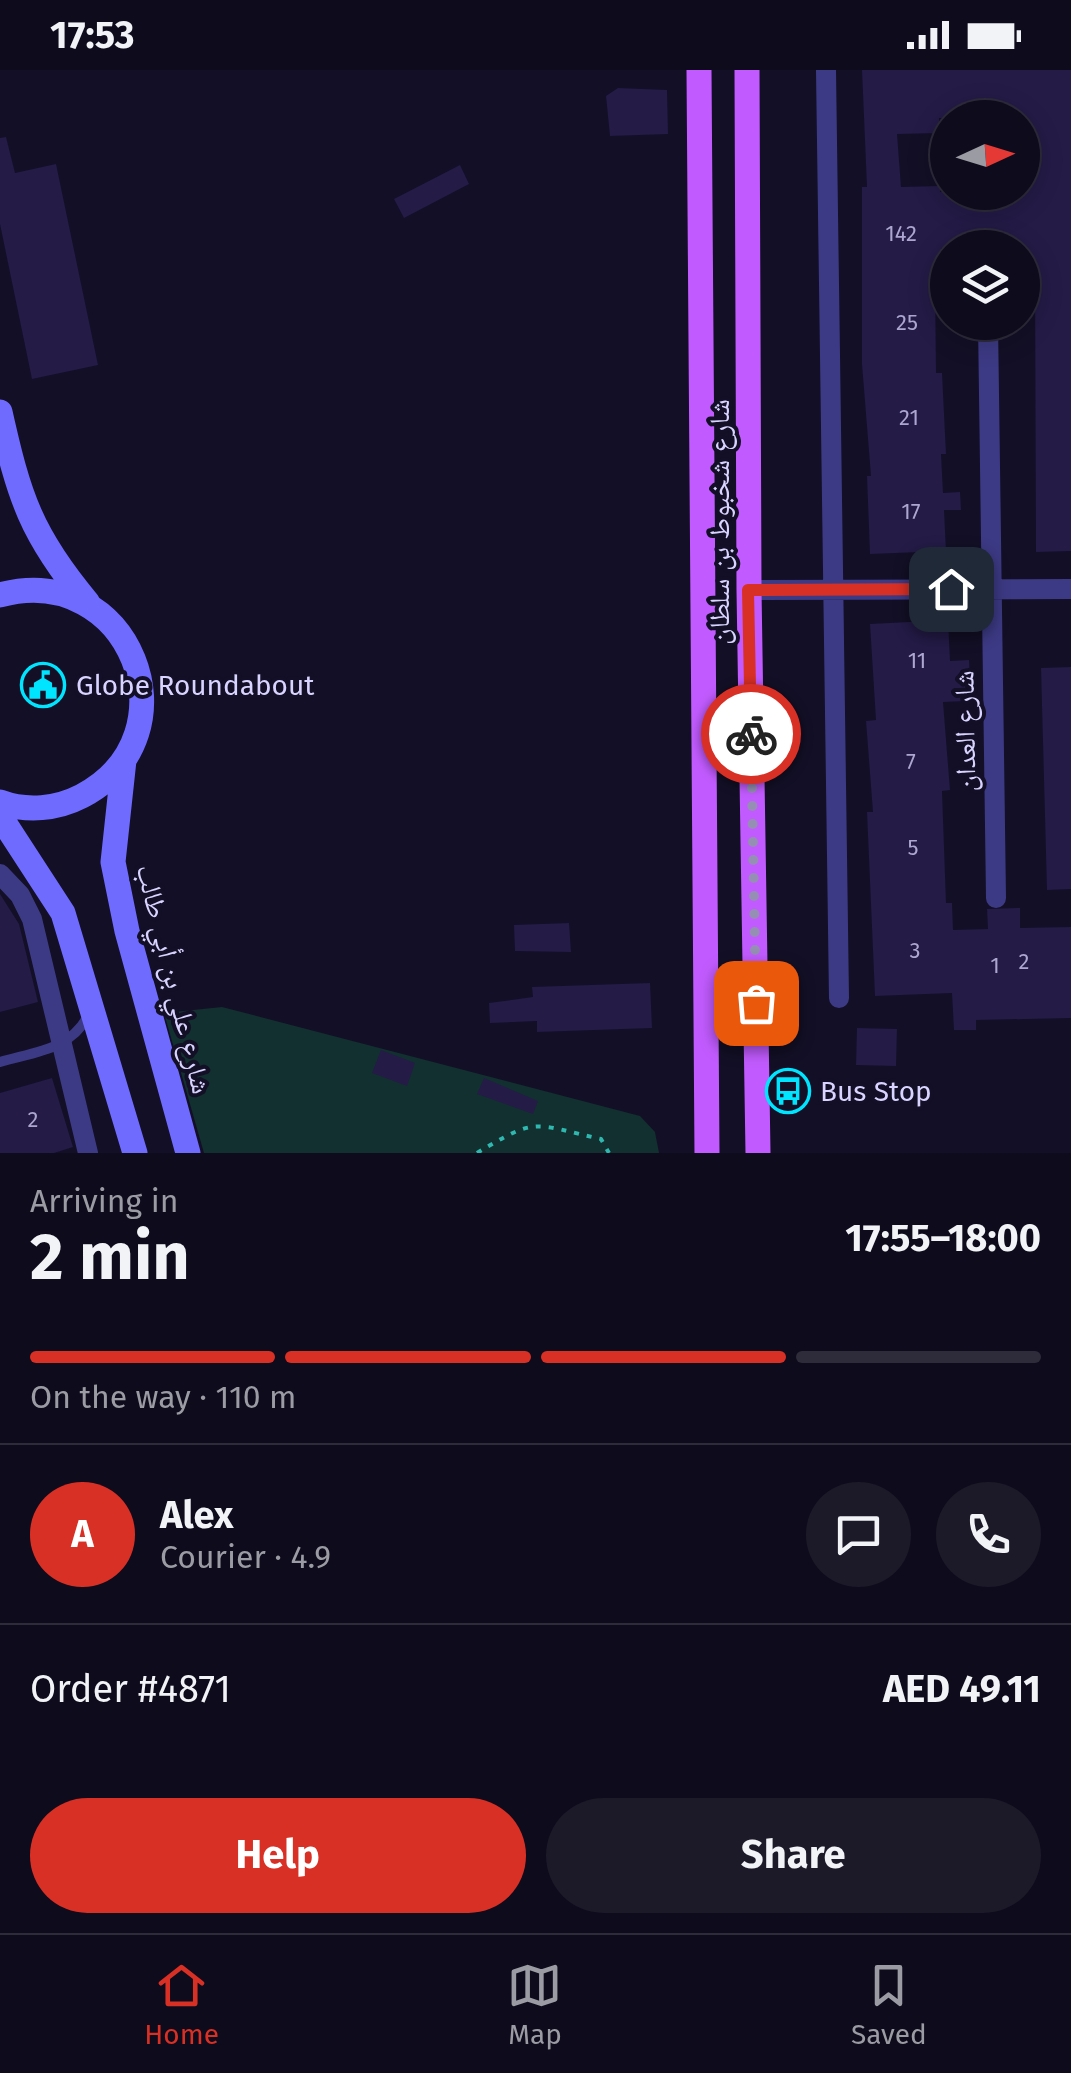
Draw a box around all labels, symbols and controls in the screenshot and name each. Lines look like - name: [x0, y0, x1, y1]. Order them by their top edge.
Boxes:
- text: 17:53: [50, 12, 135, 58]
- north arrow: [930, 100, 1040, 210]
- map controls: [930, 100, 1040, 340]
- house number: 142: [885, 220, 917, 247]
- button: layers: [930, 230, 1040, 340]
- house number: 25: [896, 309, 918, 336]
- street label: شارع شخبوط بن سلطان: [703, 399, 737, 645]
- house number: 21: [899, 404, 919, 431]
- house number: 17: [901, 498, 921, 525]
- pin: [909, 547, 994, 632]
- icon: home: [924, 562, 979, 617]
- house number: 11: [908, 647, 926, 674]
- public building icon: Globe Roundabout: [20, 662, 66, 708]
- place label: Globe Roundabout: [76, 669, 315, 702]
- street label: شارع العدان: [947, 670, 984, 792]
- courier: [701, 684, 801, 784]
- icon: bike: [724, 707, 779, 762]
- house number: 7: [906, 748, 916, 775]
- house number: 5: [907, 834, 919, 861]
- street label: شارع علي بن أبي طالب: [124, 861, 219, 1099]
- house number: 3: [910, 937, 920, 964]
- house number: 2: [1019, 948, 1029, 975]
- house number: 1: [990, 952, 1000, 979]
- pin: [714, 961, 799, 1046]
- icon: bag: [729, 976, 784, 1031]
- bus stop icon: Bus Stop: [765, 1068, 811, 1114]
- place label: Bus Stop: [820, 1075, 932, 1108]
- house number: 2: [28, 1106, 38, 1133]
- text: Arriving in: [30, 1182, 178, 1220]
- text: 17:55–18:00: [845, 1215, 1041, 1261]
- text: 2 min: [30, 1218, 190, 1296]
- text: On the way · 110 m: [30, 1378, 297, 1416]
- button: chat: [806, 1482, 911, 1587]
- button: phone: [936, 1482, 1041, 1587]
- text: Alex: [160, 1492, 233, 1538]
- text: A: [71, 1511, 94, 1557]
- text: Courier · 4.9: [160, 1538, 331, 1576]
- text: Order #4871: [30, 1666, 231, 1712]
- text: AED 49.11: [883, 1666, 1041, 1712]
- button: Help: [30, 1798, 526, 1913]
- button: Share: [546, 1798, 1041, 1913]
- tab: Home: [144, 1958, 219, 2051]
- tab: Map: [507, 1958, 562, 2051]
- tab: Saved: [851, 1958, 927, 2051]

